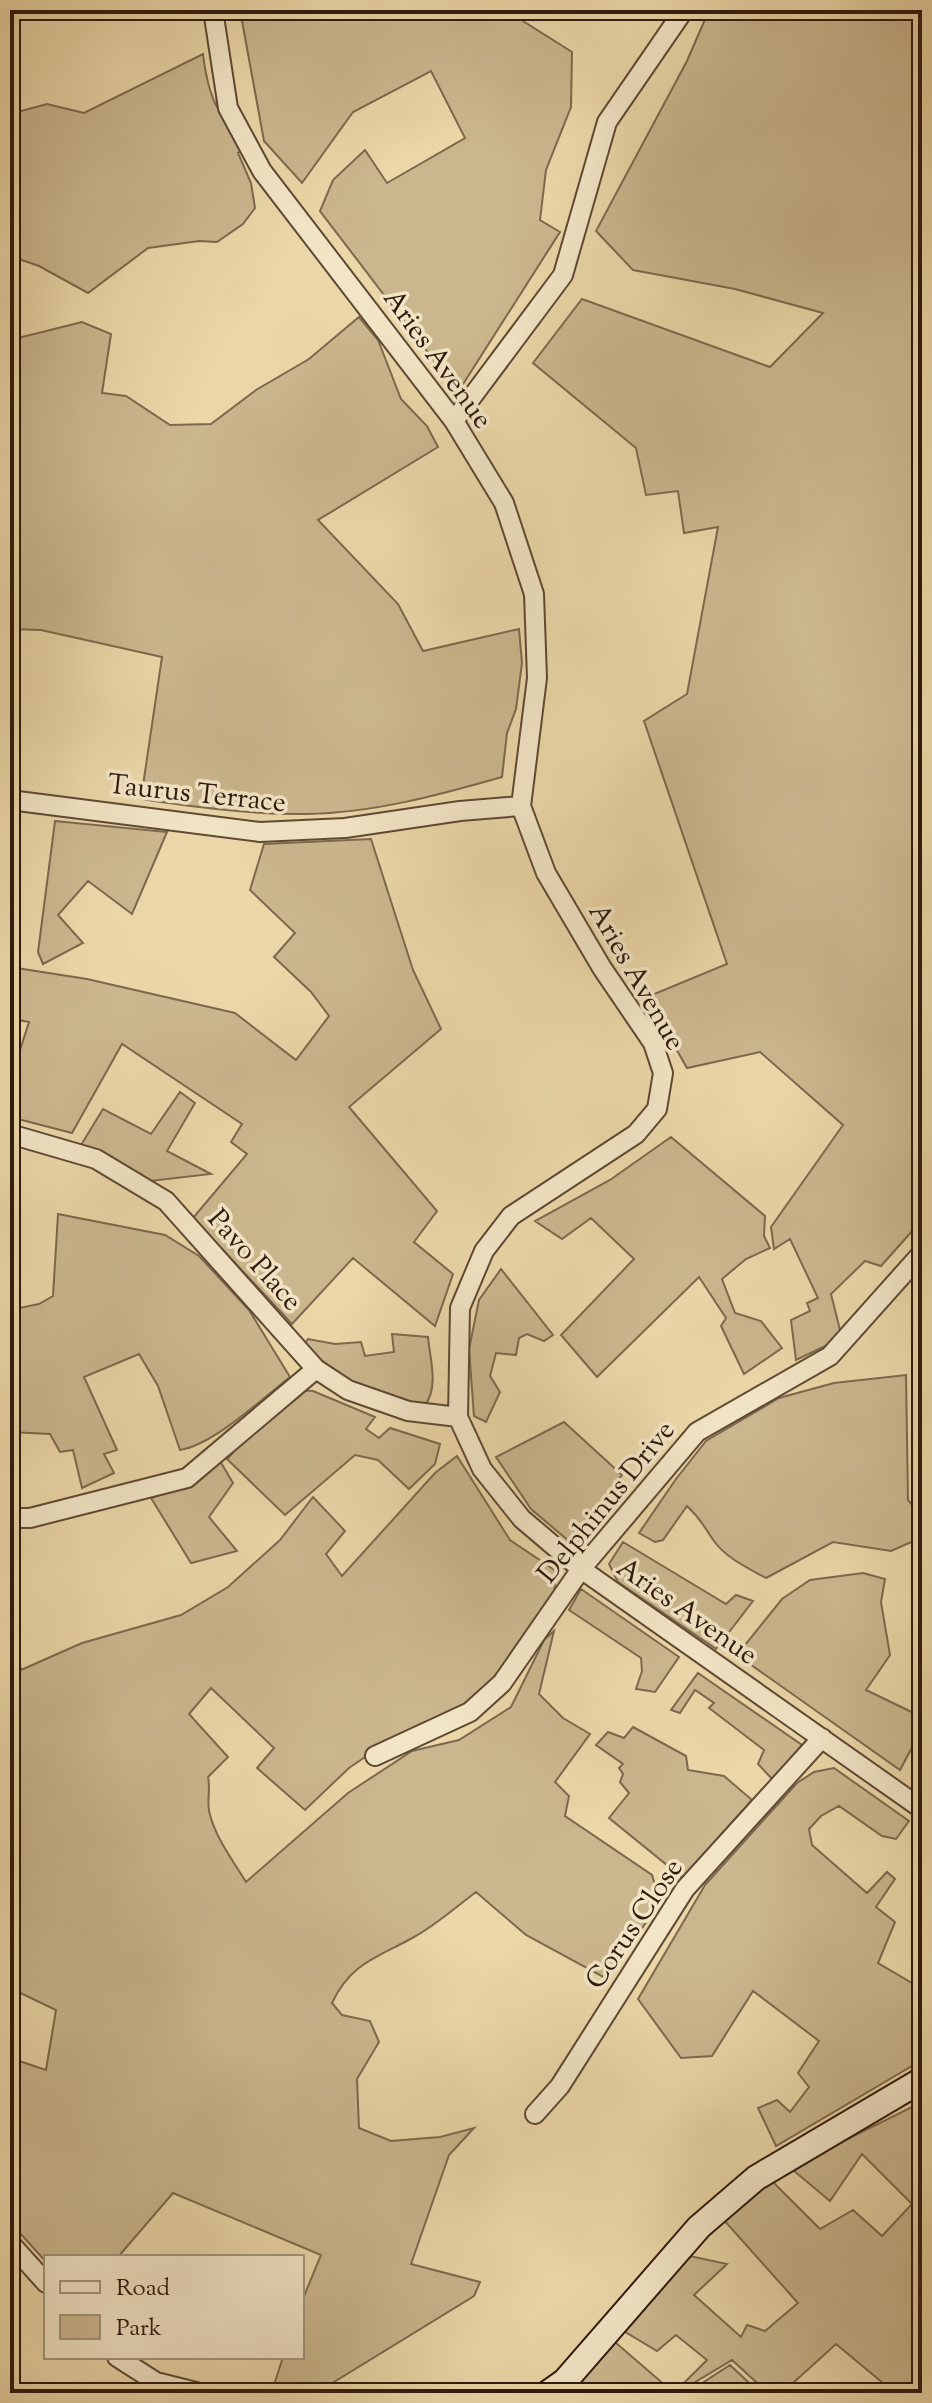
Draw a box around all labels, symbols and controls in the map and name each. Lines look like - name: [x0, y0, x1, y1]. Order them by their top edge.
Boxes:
- street label: Aries Avenue: [372, 282, 501, 438]
- street label: Taurus Terrace: [106, 766, 288, 824]
- street label: Aries Avenue: [577, 896, 694, 1059]
- street label: Pavo Place: [197, 1201, 310, 1321]
- street label: Delphinus Drive: [529, 1413, 686, 1593]
- street label: Aries Avenue: [608, 1549, 765, 1676]
- street label: Corus Close: [577, 1851, 694, 1998]
- legend: [44, 2255, 304, 2359]
- text: Road: [116, 2272, 170, 2306]
- text: Park: [116, 2312, 162, 2346]

